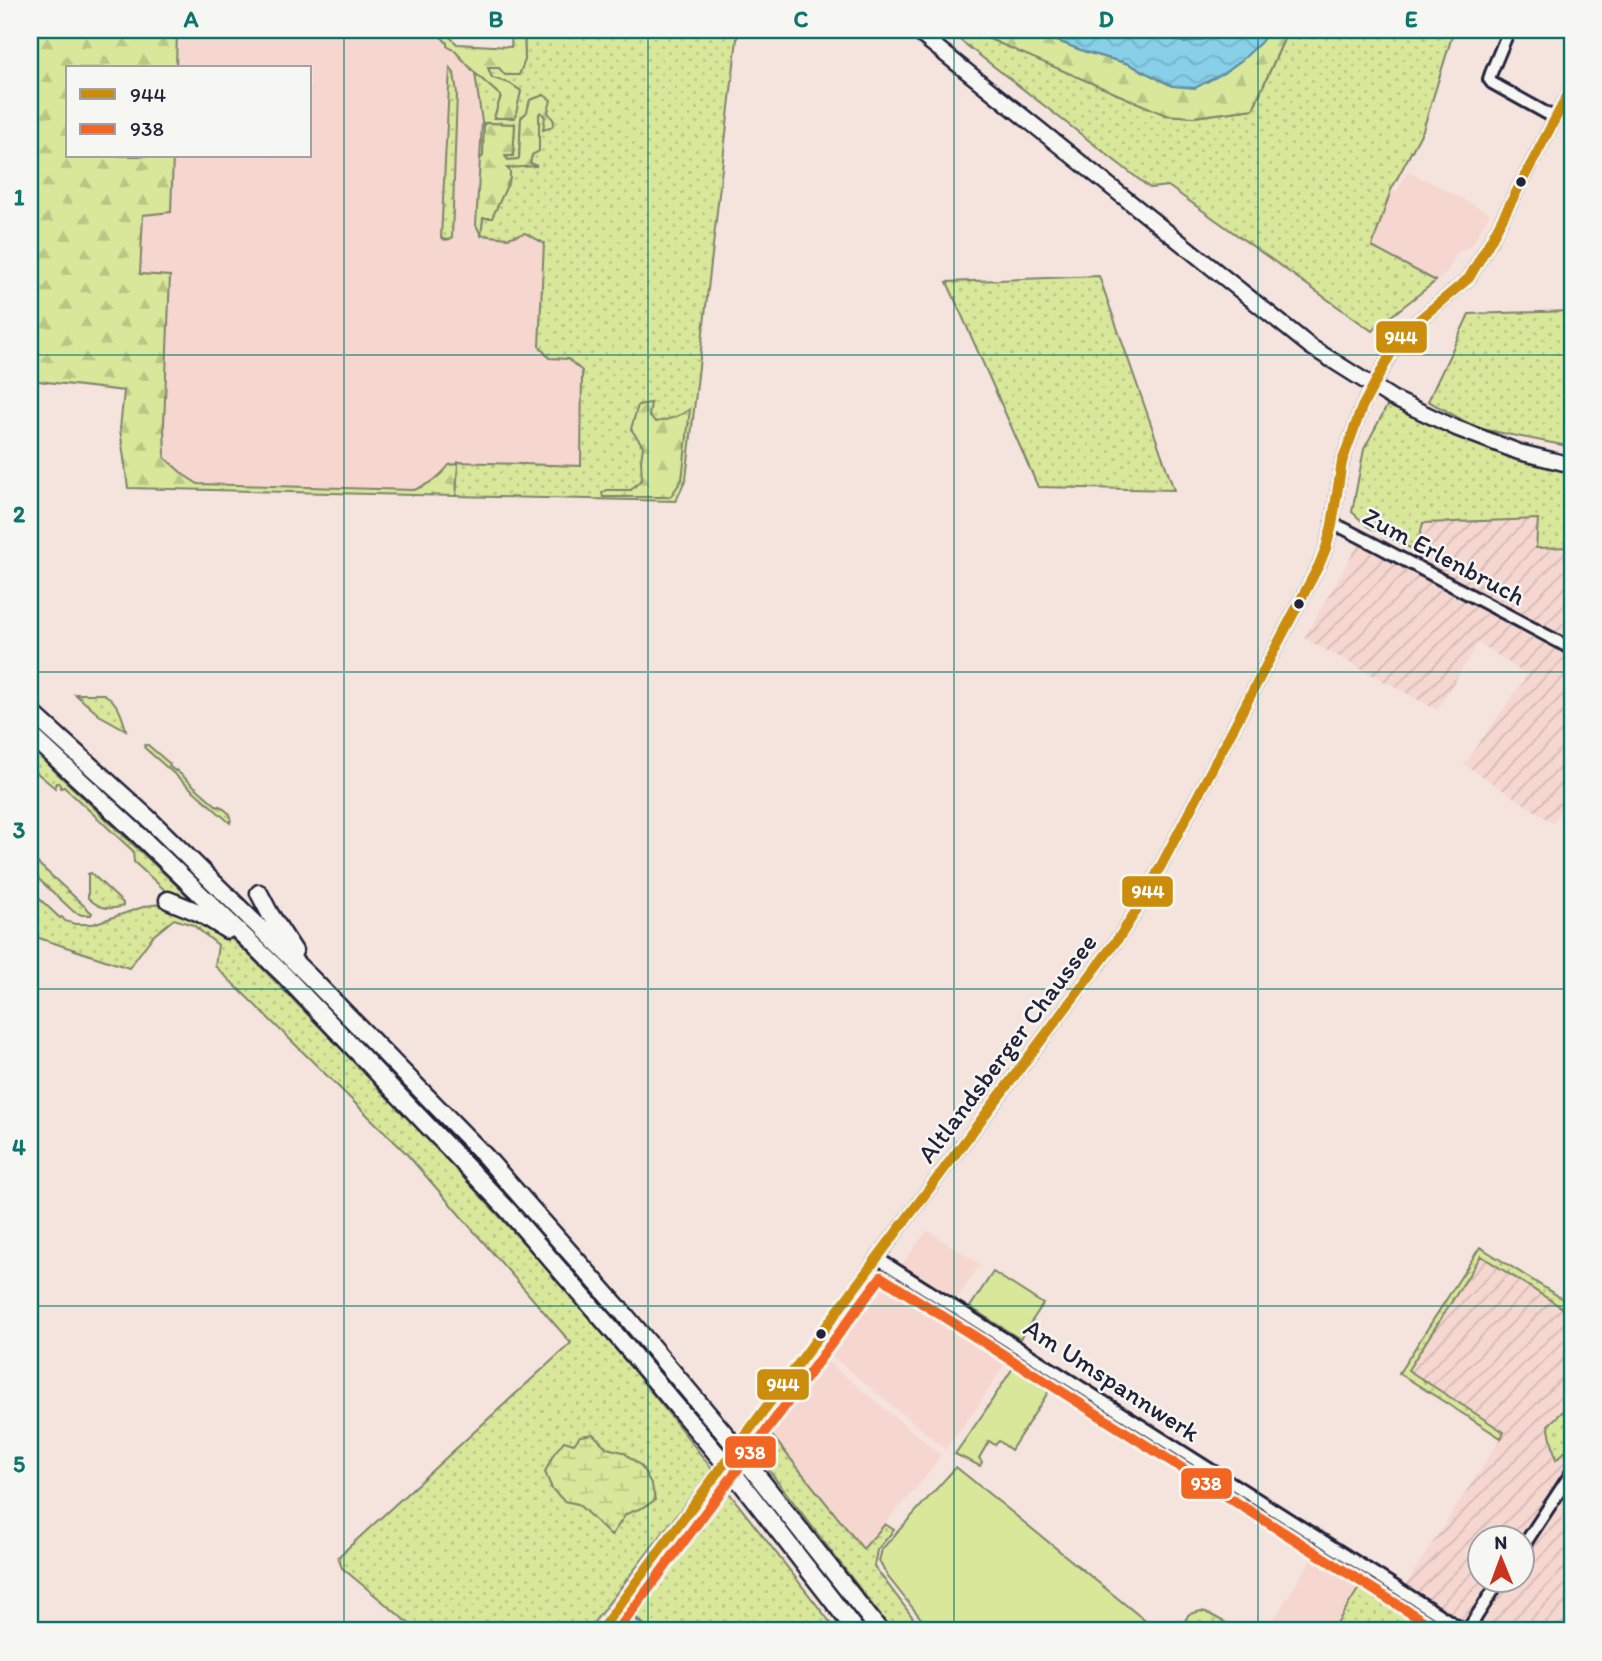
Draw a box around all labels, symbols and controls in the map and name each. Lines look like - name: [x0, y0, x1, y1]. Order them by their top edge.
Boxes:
- text: A: [183, 5, 199, 33]
- text: B: [489, 5, 504, 33]
- text: C: [794, 5, 809, 33]
- text: D: [1098, 5, 1114, 33]
- text: E: [1405, 5, 1418, 33]
- legend: [66, 66, 312, 158]
- text: 944: [130, 82, 167, 107]
- text: 938: [130, 116, 164, 141]
- unlabelled marker: [1514, 175, 1528, 189]
- text: 1: [14, 183, 25, 211]
- line badge: 944: [1375, 320, 1428, 354]
- text: 944: [1385, 326, 1418, 349]
- text: 2: [13, 500, 26, 528]
- street label: Zum Erlenbruch: [1357, 500, 1531, 612]
- unlabelled marker: [1292, 597, 1306, 611]
- text: 3: [13, 816, 26, 844]
- line badge: 944: [1121, 875, 1174, 908]
- text: 944: [1132, 880, 1165, 903]
- street label: Altlandsberger Chaussee: [910, 927, 1104, 1169]
- text: 4: [12, 1133, 26, 1161]
- street label: Am Umspannwerk: [1018, 1311, 1206, 1449]
- unlabelled marker: [814, 1327, 828, 1341]
- line badge: 944: [756, 1368, 810, 1401]
- text: 944: [767, 1373, 800, 1396]
- line badge: 938: [724, 1435, 777, 1469]
- text: 938: [735, 1441, 766, 1464]
- text: 5: [13, 1450, 25, 1478]
- line badge: 938: [1180, 1467, 1233, 1500]
- text: 938: [1191, 1472, 1222, 1495]
- north arrow: [1466, 1524, 1536, 1594]
- text: N: [1494, 1531, 1507, 1554]

